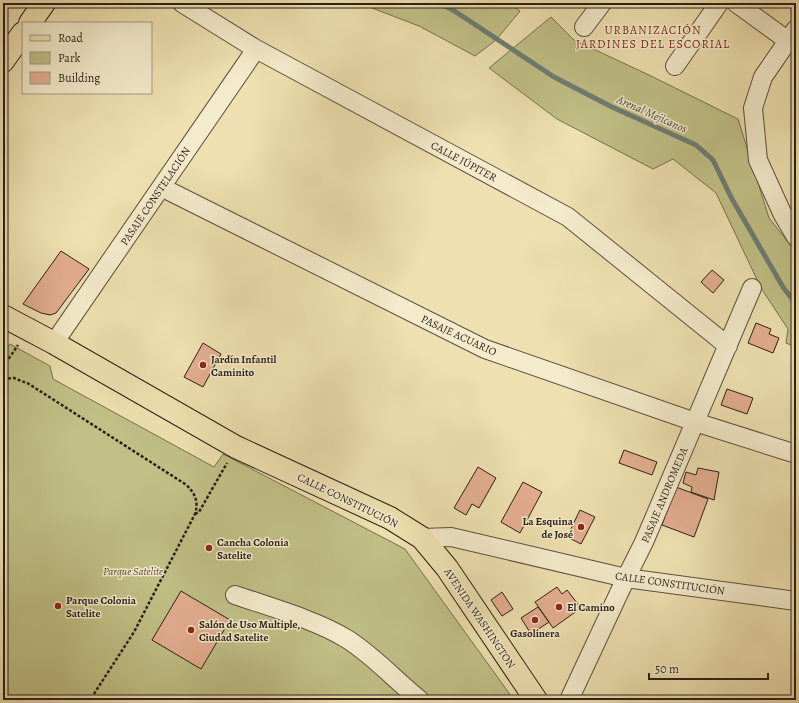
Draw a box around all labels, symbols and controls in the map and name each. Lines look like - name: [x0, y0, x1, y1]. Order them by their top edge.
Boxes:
- legend: [22, 22, 152, 94]
- district label: URBANIZACIÓN JARDINES DEL ESCORIAL: [576, 22, 730, 52]
- text: Road: [58, 30, 84, 46]
- text: Park: [58, 50, 81, 66]
- text: Building: [58, 70, 100, 86]
- water label: Arenal Mejicanos: [613, 91, 690, 137]
- street label: CALLE JÚPITER: [428, 138, 500, 185]
- street label: PASAJE CONSTELACIÓN: [117, 144, 194, 248]
- street label: PASAJE ACUARIO: [419, 311, 499, 360]
- place label: Jardín Infantil Caminito: [211, 352, 277, 380]
- marker: Jardín Infantil Caminito: [198, 360, 208, 370]
- street label: PASAJE ANDROMEDA: [638, 444, 692, 545]
- street label: CALLE CONSTITUCIÓN: [295, 469, 401, 531]
- place label: La Esquina de José: [522, 514, 574, 542]
- marker: La Esquina de José: [576, 522, 586, 532]
- place label: Cancha Colonia Satelite: [217, 535, 289, 563]
- marker: Cancha Colonia Satelite: [204, 543, 214, 553]
- park label: Parque Satelite: [103, 564, 163, 579]
- street label: AVENIDA WASHINGTON: [440, 564, 519, 672]
- street label: CALLE CONSTITUCIÓN: [614, 568, 726, 599]
- place label: Parque Colonia Satelite: [66, 593, 137, 621]
- place label: El Camino: [567, 600, 615, 615]
- marker: Parque Colonia Satelite: [53, 601, 63, 611]
- marker: El Camino: [554, 602, 564, 612]
- marker: Gasolinera: [530, 615, 540, 625]
- place label: Salón de Uso Multiple, Ciudad Satelite: [199, 617, 300, 645]
- marker: Salón de Uso Multiple, Ciudad Satelite: [186, 625, 196, 635]
- place label: Gasolinera: [510, 626, 561, 641]
- scale bar: [649, 655, 768, 681]
- text: 50 m: [655, 661, 679, 677]

